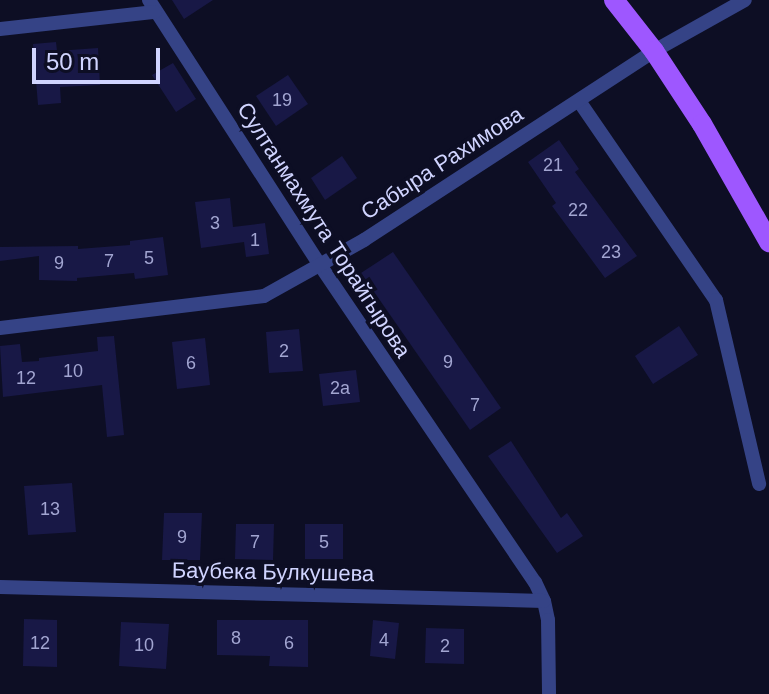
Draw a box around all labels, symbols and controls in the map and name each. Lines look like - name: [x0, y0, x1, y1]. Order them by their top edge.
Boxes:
- scale bar: [36, 32, 164, 82]
- text: 50 m: [46, 48, 99, 75]
- house number: 19: [272, 89, 292, 111]
- street label: Султанмахмута Торайгырова: [231, 97, 417, 363]
- street label: Сабыра Рахимова: [356, 101, 528, 225]
- house number: 21: [543, 154, 563, 176]
- house number: 22: [568, 199, 588, 221]
- house number: 3: [210, 212, 220, 234]
- house number: 1: [250, 229, 260, 251]
- house number: 23: [601, 241, 621, 263]
- house number: 5: [144, 247, 154, 269]
- house number: 7: [104, 250, 114, 272]
- house number: 9: [54, 252, 64, 274]
- house number: 2: [279, 340, 289, 362]
- house number: 9: [443, 351, 453, 373]
- house number: 6: [186, 352, 196, 374]
- house number: 10: [63, 360, 83, 382]
- house number: 12: [16, 367, 36, 389]
- house number: 2а: [330, 377, 350, 399]
- house number: 7: [470, 394, 480, 416]
- house number: 13: [40, 498, 60, 520]
- house number: 9: [177, 526, 187, 548]
- house number: 7: [250, 531, 260, 553]
- house number: 5: [319, 531, 329, 553]
- street label: Баубека Булкушева: [172, 557, 374, 587]
- house number: 8: [231, 627, 241, 649]
- house number: 4: [379, 629, 389, 651]
- house number: 12: [30, 632, 50, 654]
- house number: 6: [284, 632, 294, 654]
- house number: 10: [134, 634, 154, 656]
- house number: 2: [440, 635, 450, 657]

